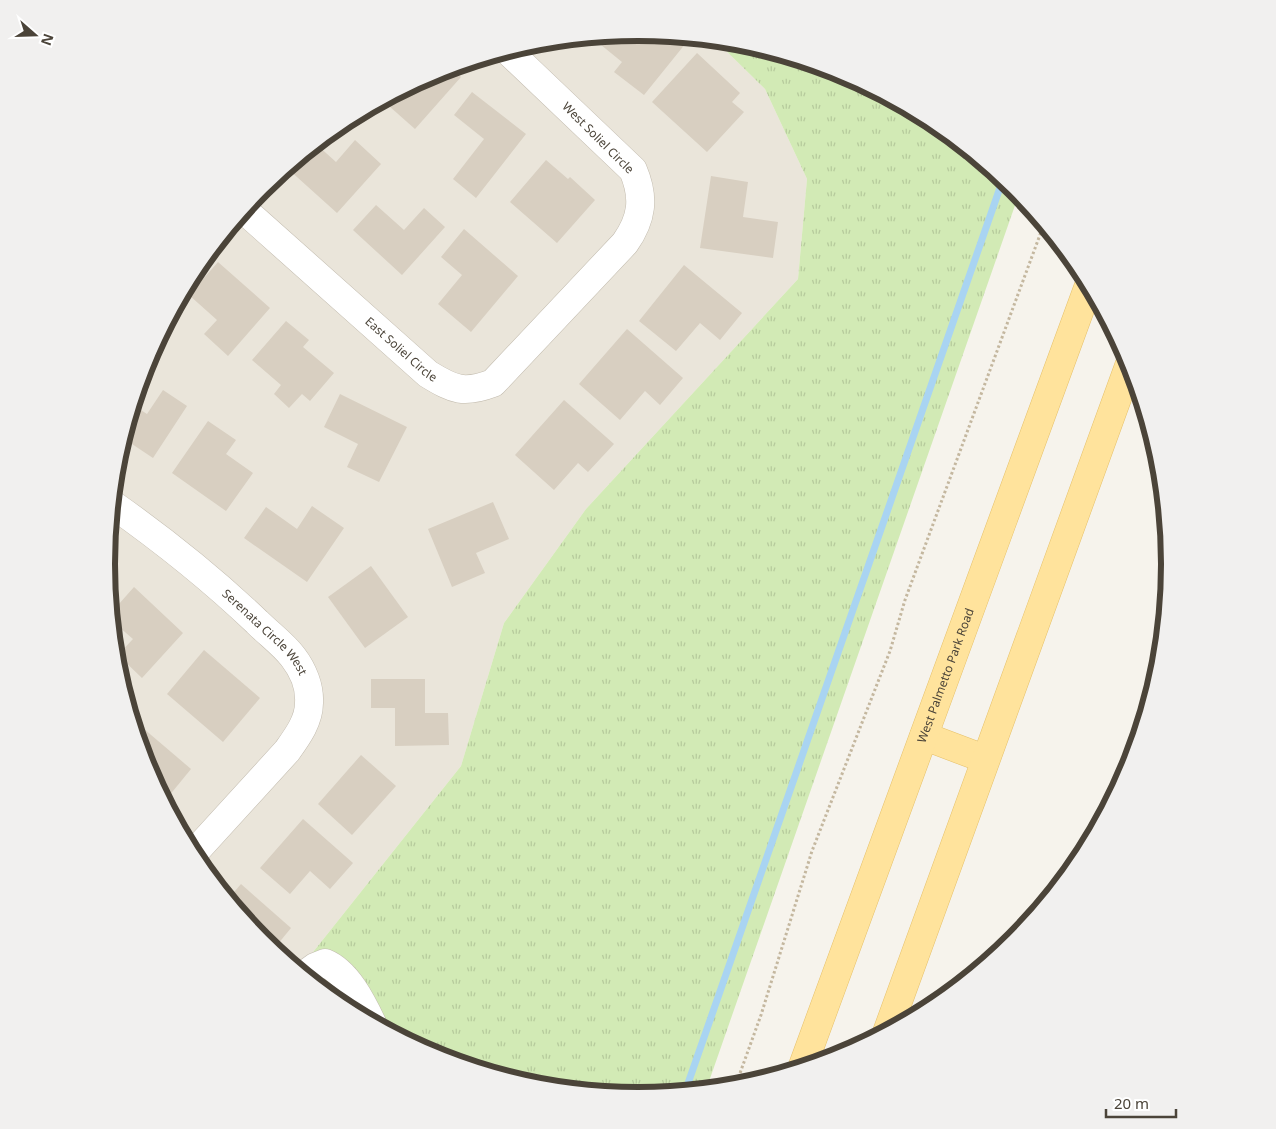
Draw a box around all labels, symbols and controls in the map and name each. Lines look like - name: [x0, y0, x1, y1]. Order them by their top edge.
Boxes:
- north arrow: [10, 10, 60, 60]
- text: N: [37, 31, 59, 48]
- street label: West Soliel Circle: [559, 98, 638, 177]
- street label: East Soliel Circle: [362, 313, 441, 386]
- street label: Serenata Circle West: [219, 585, 312, 678]
- street label: West Palmetto Park Road: [913, 606, 978, 745]
- scale bar: [1106, 1086, 1176, 1118]
- text: 20 m: [1114, 1093, 1149, 1113]

